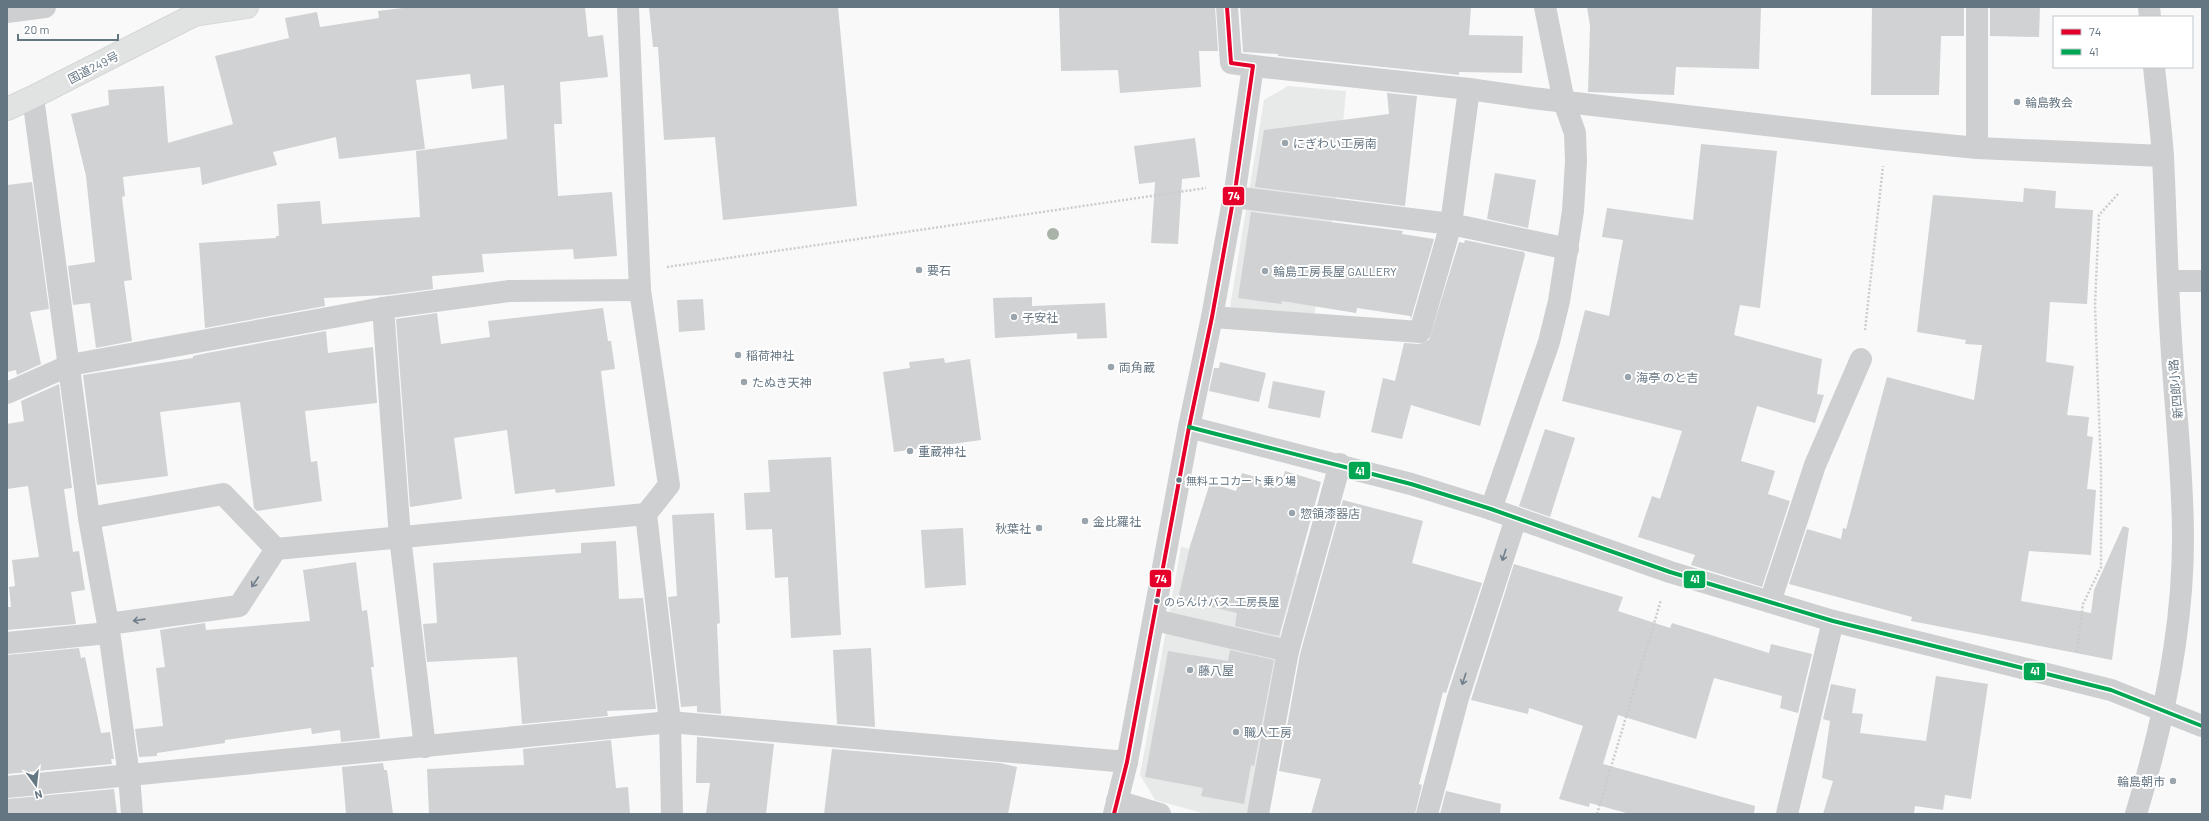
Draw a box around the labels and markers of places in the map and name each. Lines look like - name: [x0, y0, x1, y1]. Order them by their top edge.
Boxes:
- place label: 輪島教会: [2025, 95, 2073, 109]
- marker: 輪島教会: [2012, 97, 2022, 107]
- place label: にぎわい工房南: [1293, 136, 1377, 150]
- marker: にぎわい工房南: [1280, 138, 1290, 148]
- place label: 要石: [927, 263, 951, 277]
- place label: 輪島工房長屋 GALLERY: [1273, 264, 1397, 278]
- marker: 要石: [914, 265, 924, 275]
- marker: 輪島工房長屋 GALLERY: [1260, 266, 1270, 276]
- place label: 子安社: [1022, 310, 1058, 324]
- marker: 子安社: [1009, 312, 1019, 322]
- place label: 稲荷神社: [746, 348, 794, 362]
- marker: 稲荷神社: [733, 350, 743, 360]
- place label: 両角蔵: [1119, 360, 1155, 374]
- marker: 両角蔵: [1106, 362, 1116, 372]
- place label: 海亭 のと吉: [1636, 370, 1698, 384]
- marker: 海亭 のと吉: [1623, 372, 1633, 382]
- place label: たぬき天神: [752, 375, 812, 389]
- marker: たぬき天神: [739, 377, 749, 387]
- place label: 重蔵神社: [918, 444, 966, 458]
- marker: 重蔵神社: [905, 446, 915, 456]
- place label: 無料エコカート乗り場: [1186, 474, 1296, 487]
- marker: 無料エコカート乗り場: [1174, 475, 1184, 485]
- place label: 惣領漆器店: [1300, 506, 1360, 520]
- marker: 惣領漆器店: [1287, 508, 1297, 518]
- place label: 金比羅社: [1093, 514, 1141, 528]
- marker: 金比羅社: [1080, 516, 1090, 526]
- place label: 秋葉社: [995, 521, 1031, 535]
- marker: 秋葉社: [1034, 523, 1044, 533]
- place label: のらんけバス_工房長屋: [1164, 595, 1279, 608]
- marker: のらんけバス_工房長屋: [1152, 596, 1162, 606]
- place label: 藤八屋: [1198, 663, 1234, 677]
- marker: 藤八屋: [1185, 665, 1195, 675]
- place label: 職人工房: [1244, 725, 1292, 739]
- marker: 職人工房: [1231, 727, 1241, 737]
- place label: 輪島朝市: [2117, 774, 2165, 788]
- marker: 輪島朝市: [2168, 776, 2178, 786]

